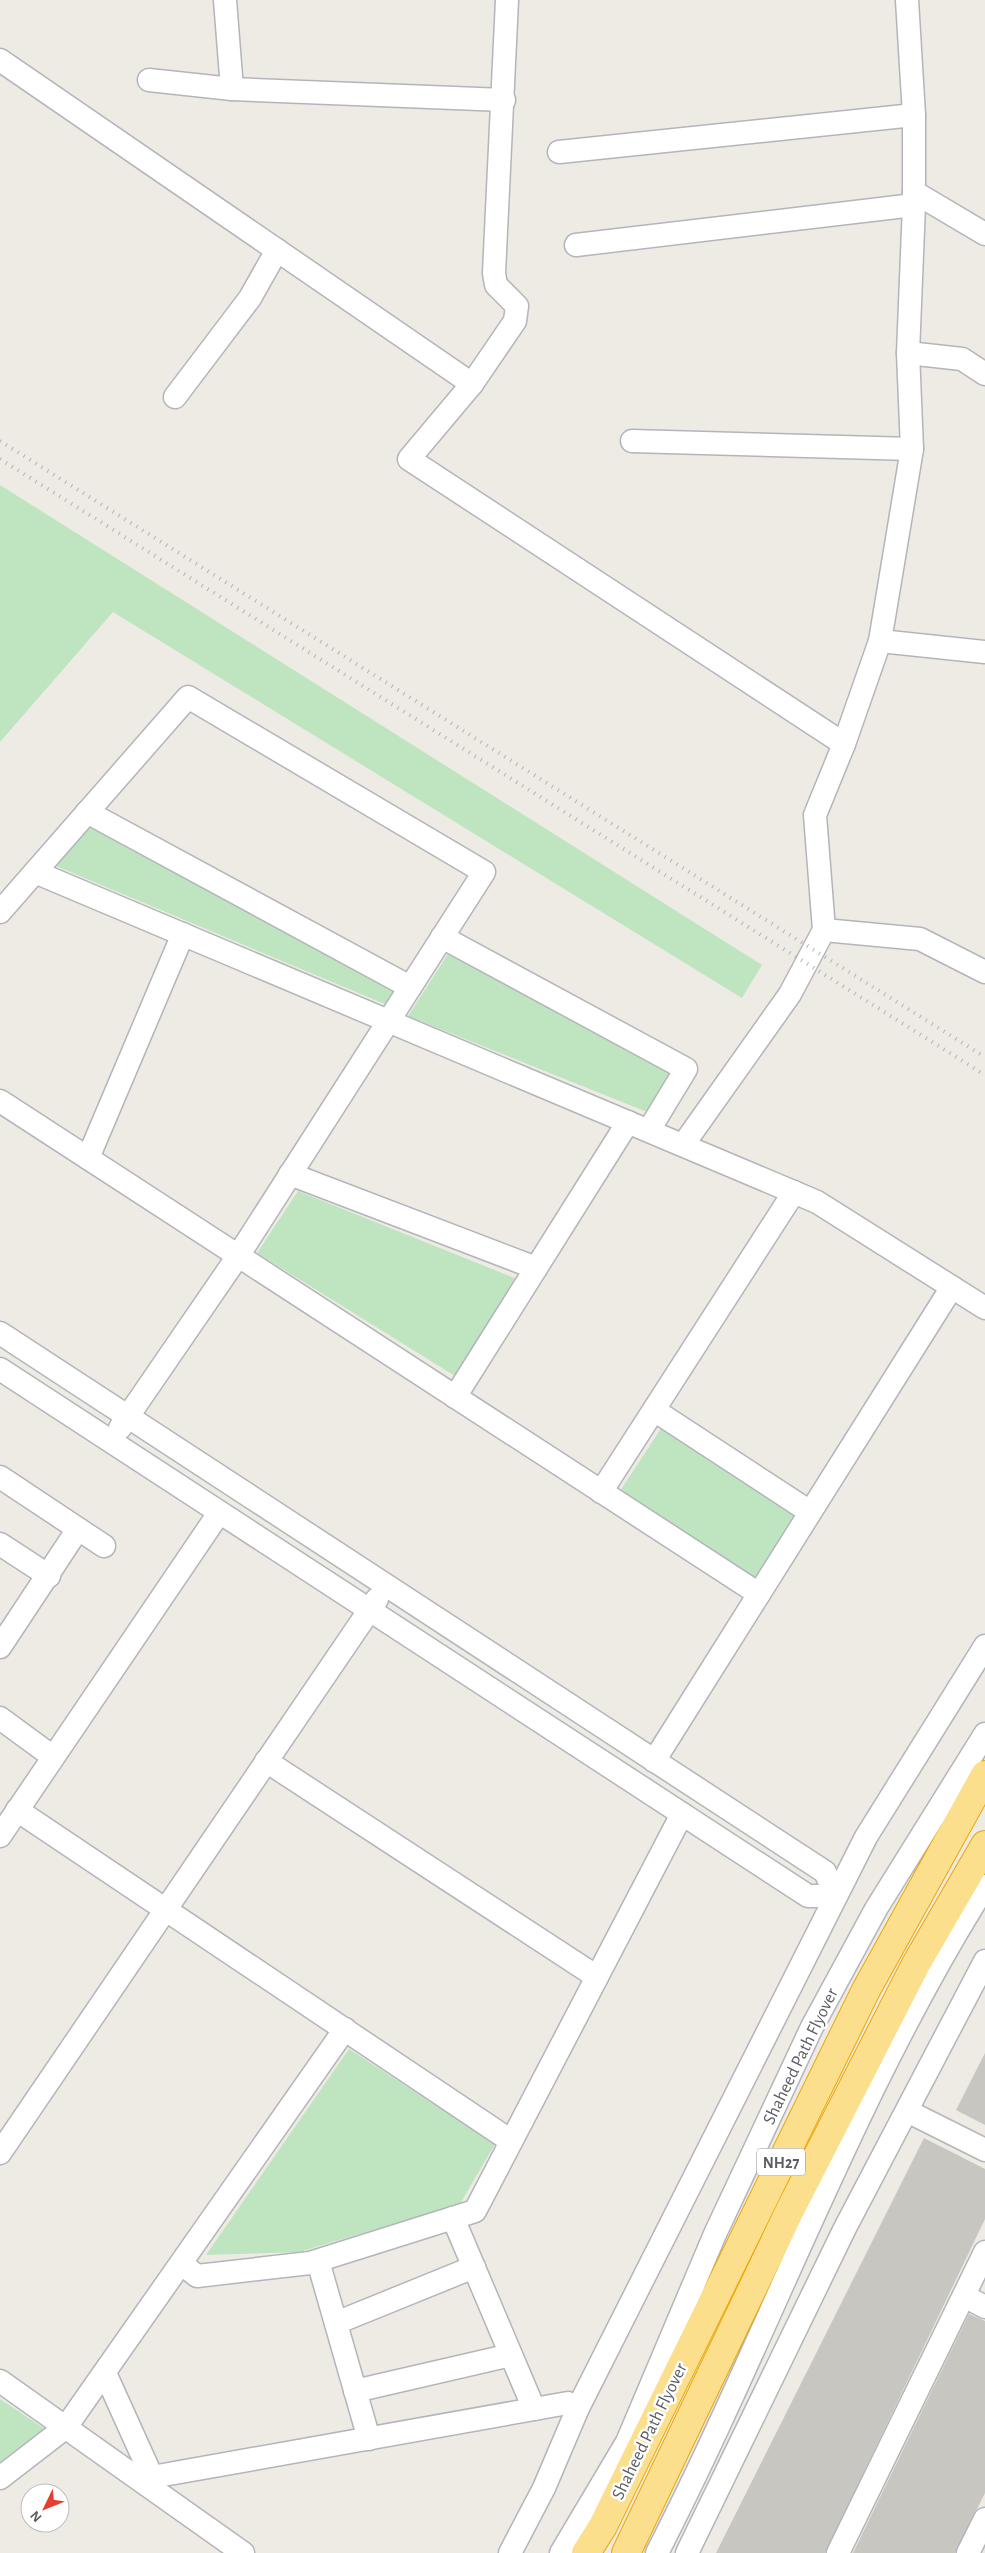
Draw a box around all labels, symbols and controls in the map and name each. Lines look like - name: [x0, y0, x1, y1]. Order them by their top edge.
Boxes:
- street label: Shaheed Path Flyover: [760, 1985, 842, 2127]
- road number: NH27: [757, 2148, 805, 2176]
- street label: Shaheed Path Flyover: [609, 2360, 691, 2502]
- north arrow: [20, 2483, 70, 2533]
- text: N: [28, 2508, 45, 2525]

